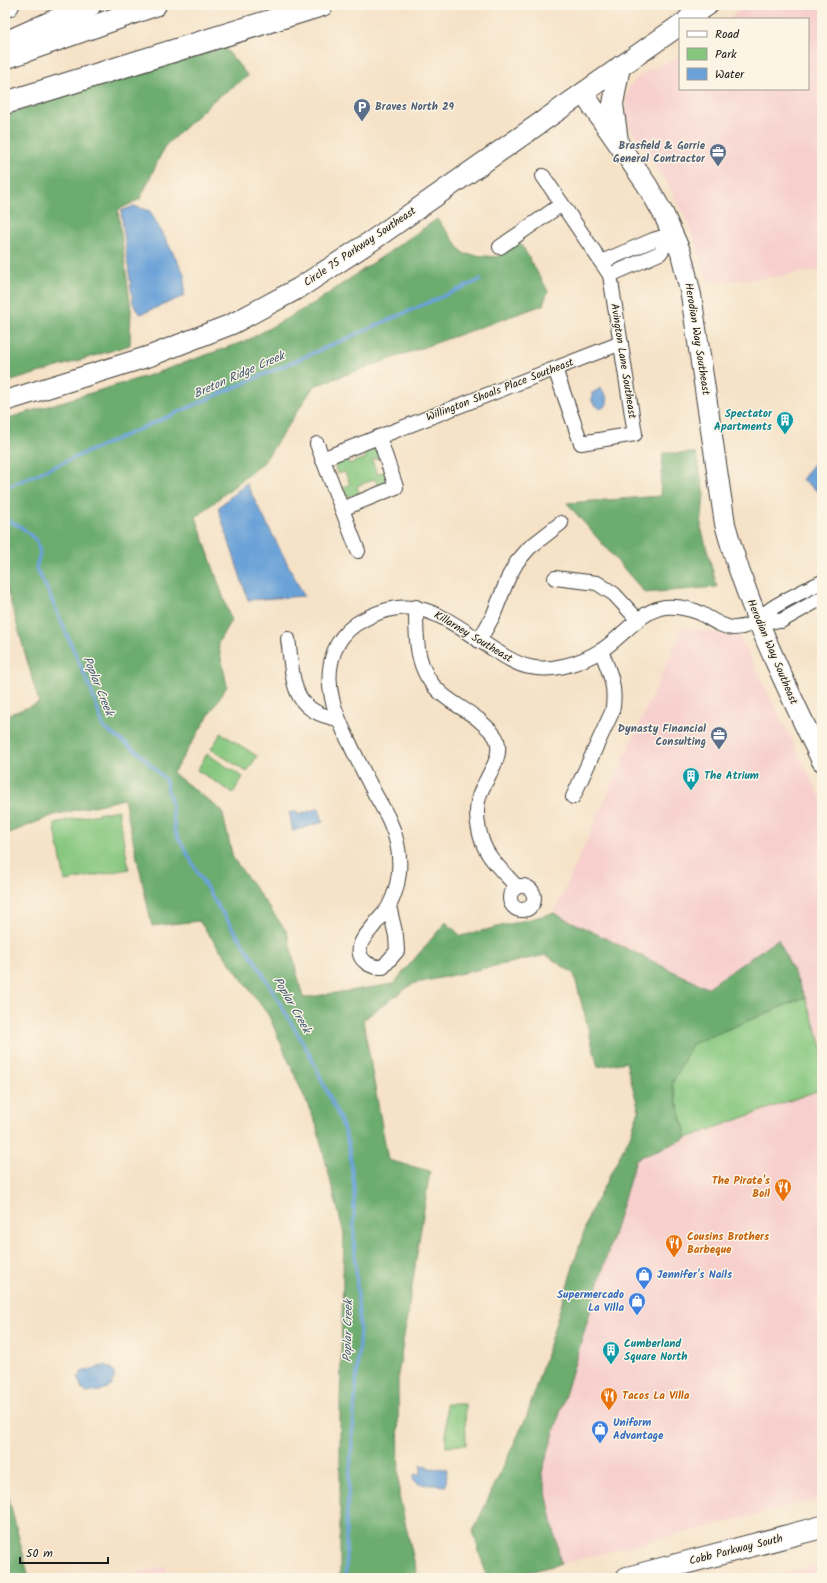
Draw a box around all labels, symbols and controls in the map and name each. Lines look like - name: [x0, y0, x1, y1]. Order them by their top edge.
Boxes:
- legend: [679, 18, 809, 90]
- text: Road: [715, 25, 740, 44]
- text: Park: [715, 45, 737, 64]
- text: Water: [715, 65, 745, 84]
- parking icon: Braves North 29: [352, 97, 372, 122]
- place label: Braves North 29: [375, 98, 455, 116]
- place label: Brasfield & Gorrie General Contractor: [613, 137, 706, 168]
- office icon: Brasfield & Gorrie General Contractor: [708, 142, 728, 167]
- street label: Circle 75 Parkway Southeast: [300, 202, 421, 292]
- street label: Herodian Way Southeast: [679, 282, 715, 397]
- street label: Avington Lane Southeast: [605, 302, 641, 421]
- water label: Breton Ridge Creek: [191, 345, 290, 404]
- street label: Willington Shoals Place Southeast: [424, 353, 577, 427]
- place label: Spectator Apartments: [714, 405, 773, 436]
- building icon: Spectator Apartments: [775, 410, 795, 435]
- street label: Herodian Way Southeast: [742, 596, 803, 708]
- street label: Killarney Southeast: [430, 606, 516, 668]
- water label: Poplar Creek: [77, 653, 119, 721]
- place label: Dynasty Financial Consulting: [618, 720, 706, 751]
- office icon: Dynasty Financial Consulting: [709, 725, 729, 750]
- building icon: The Atrium: [681, 766, 701, 791]
- place label: The Atrium: [704, 767, 759, 785]
- water label: Poplar Creek: [268, 973, 317, 1039]
- place label: The Pirate's Boil: [712, 1172, 771, 1203]
- restaurant icon: The Pirate's Boil: [773, 1177, 793, 1202]
- place label: Cousins Brothers Barbeque: [687, 1228, 770, 1259]
- restaurant icon: Cousins Brothers Barbeque: [664, 1233, 684, 1258]
- shop icon: Jennifer's Nails: [634, 1265, 654, 1290]
- place label: Jennifer's Nails: [657, 1266, 733, 1284]
- place label: Supermercado La Villa: [557, 1286, 624, 1317]
- shop icon: Supermercado La Villa: [627, 1291, 647, 1316]
- water label: Poplar Creek: [338, 1297, 358, 1362]
- place label: Cumberland Square North: [624, 1335, 687, 1366]
- building icon: Cumberland Square North: [601, 1340, 621, 1365]
- restaurant icon: Tacos La Villa: [599, 1386, 619, 1411]
- place label: Tacos La Villa: [622, 1387, 690, 1405]
- place label: Uniform Advantage: [613, 1414, 664, 1445]
- shop icon: Uniform Advantage: [590, 1419, 610, 1444]
- street label: Cobb Parkway South: [687, 1530, 785, 1570]
- scale bar: [20, 1539, 108, 1565]
- text: 50 m: [26, 1544, 53, 1563]

